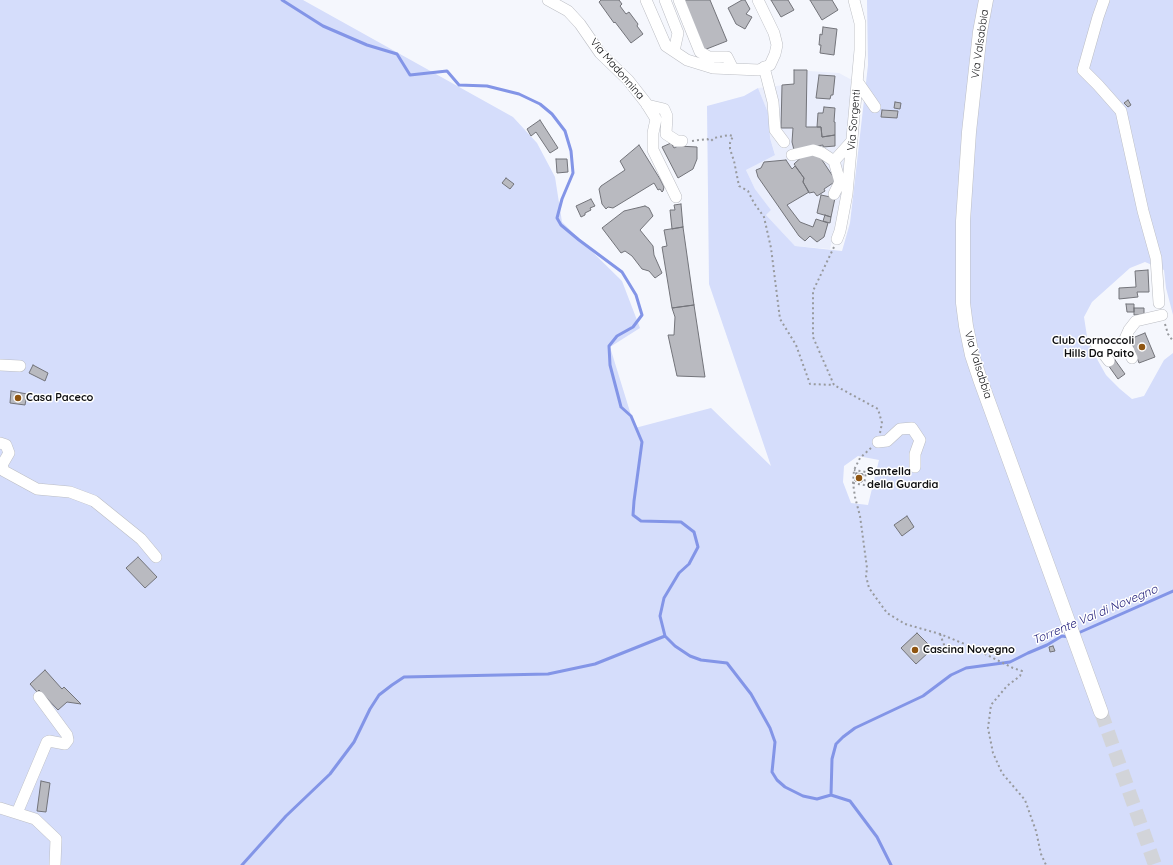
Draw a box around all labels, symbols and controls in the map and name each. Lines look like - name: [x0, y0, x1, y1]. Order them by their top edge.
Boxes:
- street label: Via Valsabbia: [969, 8, 991, 80]
- street label: Via Madonnina: [587, 36, 647, 102]
- street label: Via Sorgenti: [845, 89, 863, 151]
- street label: Via Valsabbia: [961, 330, 995, 400]
- place label: Club Cornoccoli Hills Da Paito: [1052, 334, 1134, 360]
- marker: Club Cornoccoli Hills Da Paito: [1137, 342, 1147, 352]
- place label: Casa Paceco: [26, 391, 93, 405]
- marker: Casa Paceco: [13, 393, 23, 403]
- place label: Santella della Guardia: [867, 465, 938, 491]
- marker: Santella della Guardia: [854, 473, 864, 483]
- water label: Torrente Val di Novegno: [1030, 582, 1160, 648]
- place label: Cascina Novegno: [923, 643, 1015, 657]
- marker: Cascina Novegno: [910, 645, 920, 655]

